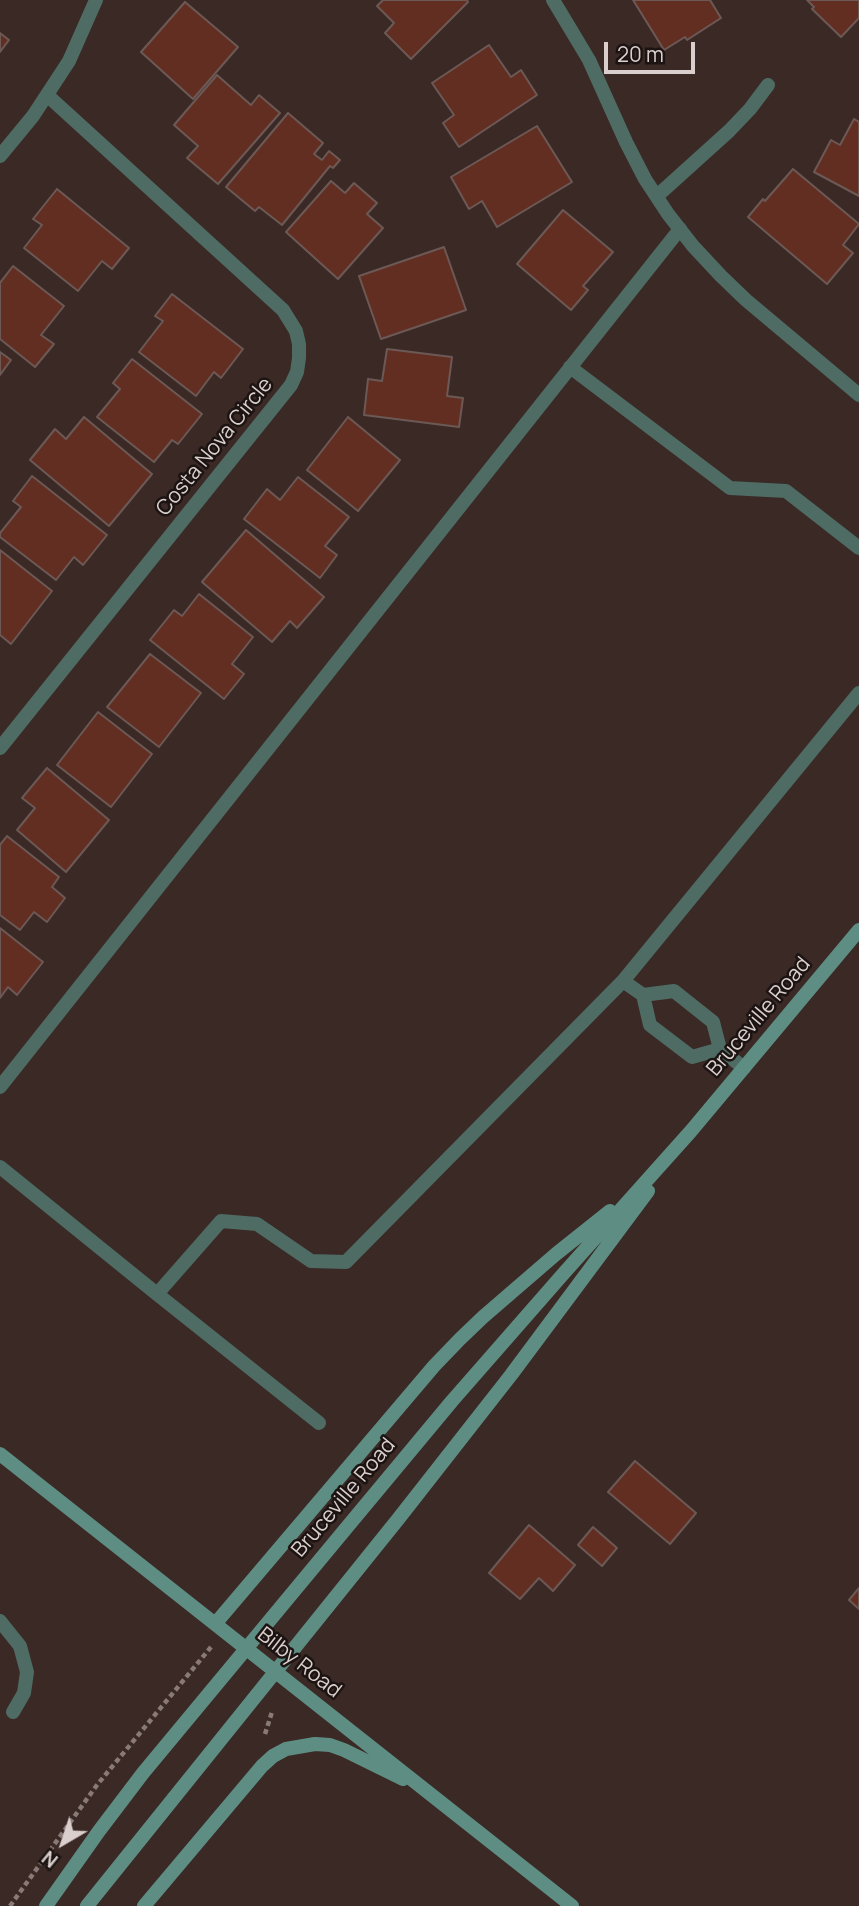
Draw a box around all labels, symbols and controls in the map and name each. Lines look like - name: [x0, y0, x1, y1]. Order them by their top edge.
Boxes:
- scale bar: [607, 28, 698, 72]
- text: 20 m: [617, 40, 664, 68]
- street label: Costa Nova Circle: [151, 373, 279, 521]
- street label: Bruceville Road: [702, 952, 816, 1082]
- street label: Bruceville Road: [287, 1433, 401, 1563]
- street label: Bilby Road: [252, 1622, 346, 1704]
- north arrow: [28, 1808, 98, 1878]
- text: N: [36, 1845, 63, 1874]

